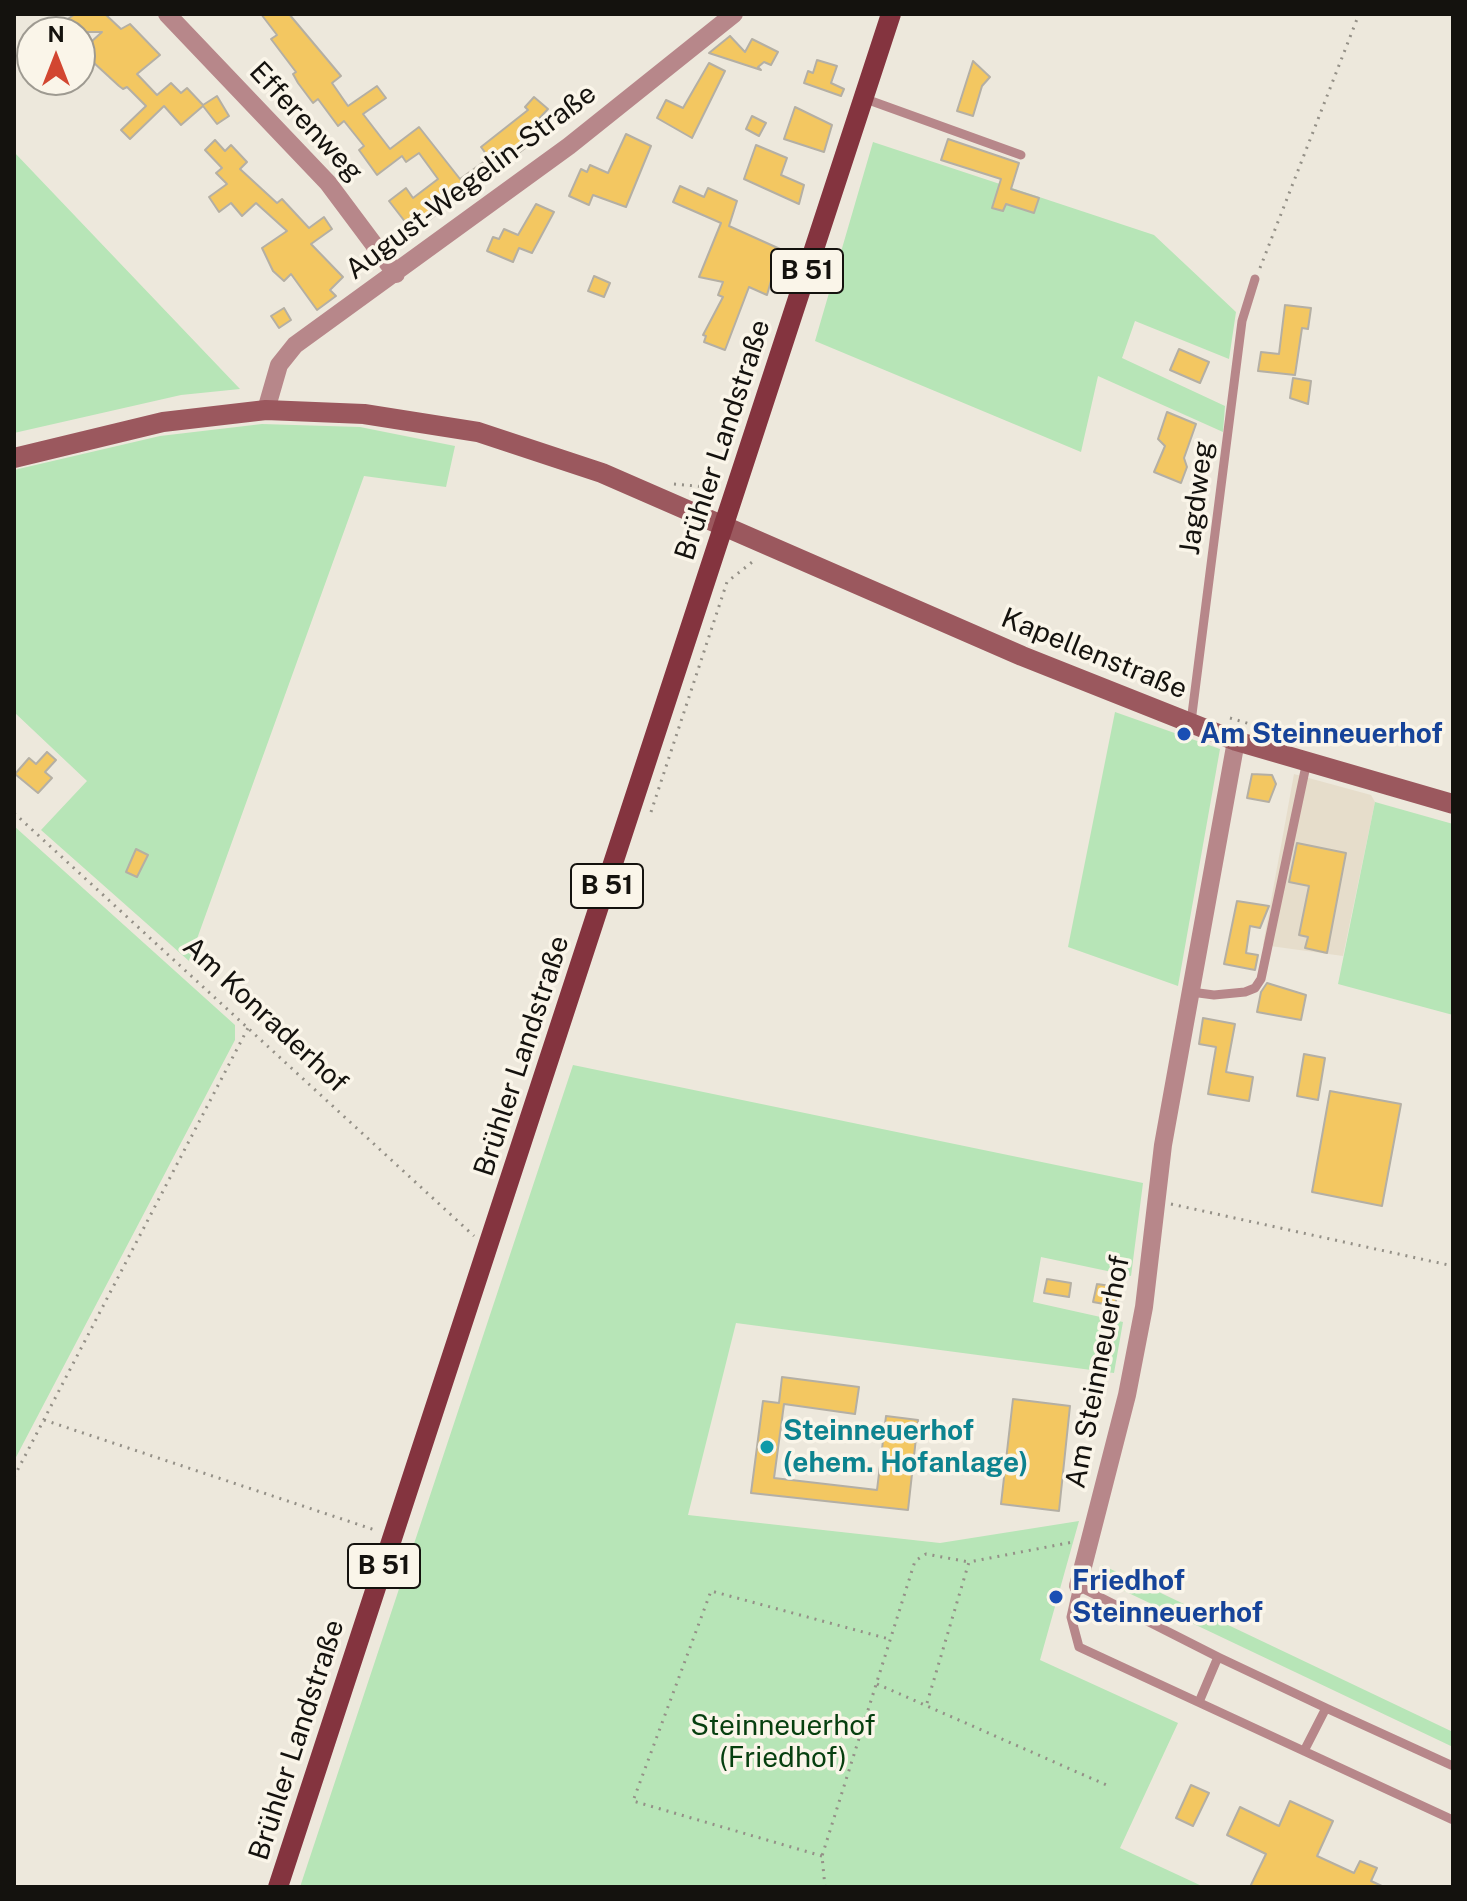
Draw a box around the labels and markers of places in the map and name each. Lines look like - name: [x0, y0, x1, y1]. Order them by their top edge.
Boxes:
- place label: Am Steinneuerhof: [1200, 717, 1443, 751]
- marker: Am Steinneuerhof: [1175, 725, 1193, 743]
- place label: Steinneuerhof (ehem. Hofanlage): [783, 1414, 1028, 1480]
- marker: Steinneuerhof (ehem. Hofanlage): [758, 1438, 776, 1456]
- place label: Friedhof Steinneuerhof: [1072, 1564, 1263, 1630]
- marker: Friedhof Steinneuerhof: [1047, 1588, 1065, 1606]

